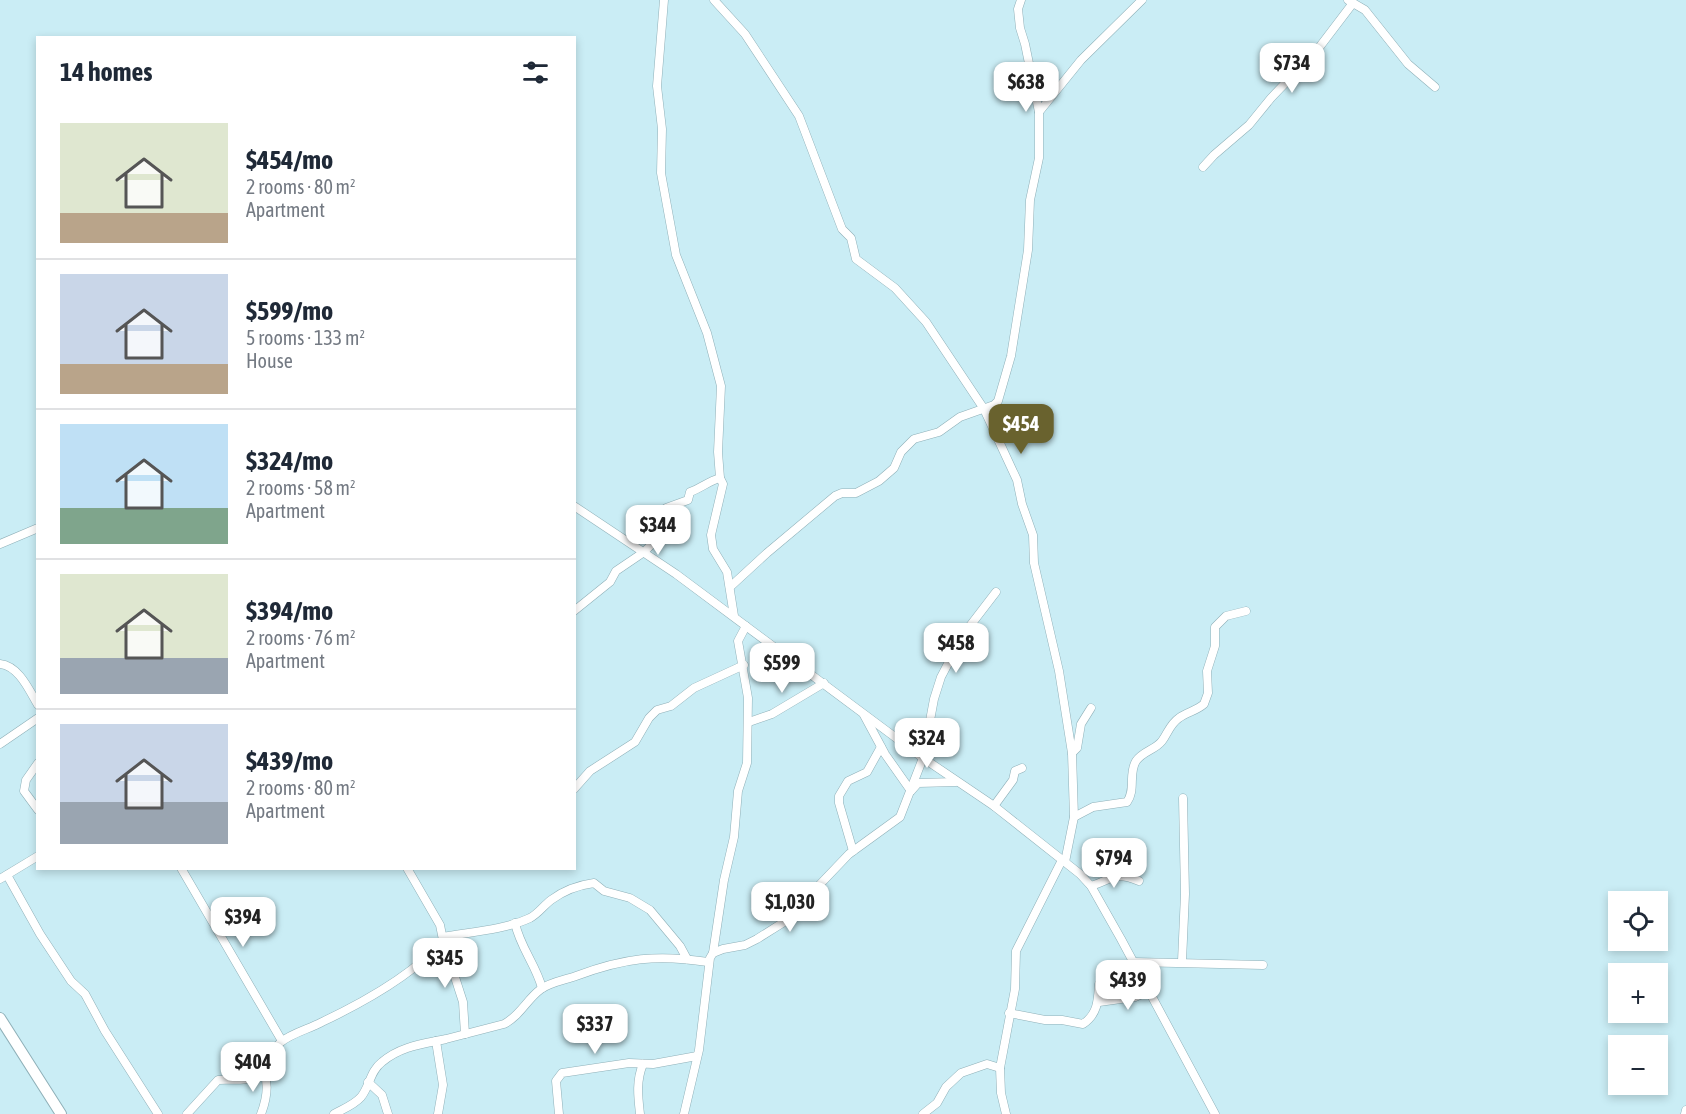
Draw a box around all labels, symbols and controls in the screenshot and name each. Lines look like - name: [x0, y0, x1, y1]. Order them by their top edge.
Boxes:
- pin: $734: [1256, 43, 1328, 94]
- text: $734: [1274, 51, 1310, 74]
- icon: filters: [519, 56, 552, 89]
- text: 14 homes: [60, 57, 153, 87]
- pin: $638: [990, 62, 1062, 113]
- text: $638: [1008, 70, 1044, 93]
- text: $454/mo: [246, 145, 333, 175]
- icon: home: [108, 147, 180, 219]
- text: 2 rooms · 80 m²: [246, 175, 356, 198]
- text: Apartment: [246, 198, 325, 221]
- text: $599/mo: [246, 296, 333, 326]
- icon: home: [108, 298, 180, 370]
- text: 5 rooms · 133 m²: [246, 326, 365, 349]
- text: House: [246, 349, 293, 372]
- pin: $454: [985, 404, 1057, 455]
- text: $454: [1003, 412, 1039, 435]
- text: $324/mo: [246, 446, 333, 476]
- icon: home: [108, 448, 180, 520]
- text: 2 rooms · 58 m²: [246, 476, 356, 499]
- text: Apartment: [246, 499, 325, 522]
- pin: $344: [622, 505, 694, 556]
- text: $344: [640, 513, 676, 536]
- text: $394/mo: [246, 596, 333, 626]
- icon: home: [108, 598, 180, 670]
- pin: $458: [920, 623, 992, 674]
- text: 2 rooms · 76 m²: [246, 626, 356, 649]
- text: $458: [938, 631, 974, 654]
- pin: $599: [746, 643, 818, 694]
- text: Apartment: [246, 649, 325, 672]
- text: $599: [764, 651, 800, 674]
- pin: $324: [891, 718, 963, 769]
- text: $324: [909, 726, 945, 749]
- text: $439/mo: [246, 746, 333, 776]
- icon: home: [108, 748, 180, 820]
- text: 2 rooms · 80 m²: [246, 776, 356, 799]
- text: Apartment: [246, 799, 325, 822]
- pin: $794: [1078, 838, 1150, 889]
- text: $794: [1096, 846, 1132, 869]
- pin: $1,030: [741, 882, 839, 933]
- text: $1,030: [765, 890, 815, 913]
- map controls: [1608, 891, 1668, 1095]
- button: locate: [1608, 891, 1668, 951]
- pin: $394: [207, 897, 279, 948]
- text: $394: [225, 905, 261, 928]
- pin: $345: [409, 938, 481, 989]
- text: $345: [427, 946, 463, 969]
- pin: $439: [1092, 960, 1164, 1011]
- button: +: [1608, 963, 1668, 1023]
- text: $439: [1110, 968, 1146, 991]
- pin: $337: [559, 1004, 631, 1055]
- text: $337: [577, 1012, 613, 1035]
- button: −: [1608, 1035, 1668, 1095]
- pin: $404: [217, 1042, 289, 1093]
- text: $404: [235, 1050, 271, 1073]

